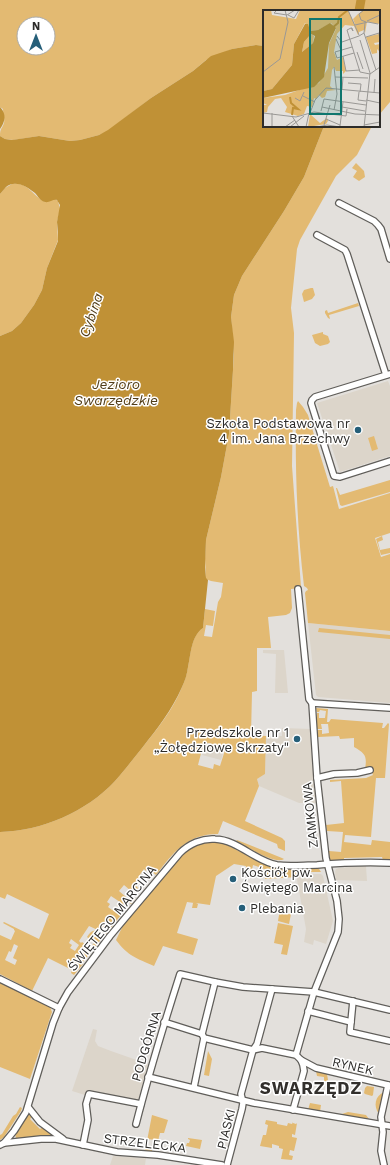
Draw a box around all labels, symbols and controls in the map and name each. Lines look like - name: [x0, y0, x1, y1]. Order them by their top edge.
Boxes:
- inset map: [263, 10, 380, 127]
- north arrow: [16, 16, 56, 56]
- text: N: [32, 20, 40, 33]
- water label: Cybina: [76, 290, 106, 339]
- water label: Jezioro Swarzędzkie: [74, 376, 158, 408]
- place label: Szkoła Podstawowa nr 4 im. Jana Brzechwy: [206, 416, 350, 446]
- marker: Szkoła Podstawowa nr 4 im. Jana Brzechwy: [353, 425, 363, 435]
- place label: Przedszkole nr 1 „Żołędziowe Skrzaty": [154, 725, 289, 755]
- marker: Przedszkole nr 1 „Żołędziowe Skrzaty": [292, 734, 302, 744]
- street label: ZAMKOWA: [299, 781, 321, 849]
- street label: ŚWIĘTEGO MARCINA: [64, 861, 159, 974]
- place label: Kościół pw. Świętego Marcina: [241, 865, 353, 895]
- marker: Kościół pw. Świętego Marcina: [228, 874, 238, 884]
- place label: Plebania: [250, 901, 304, 916]
- marker: Plebania: [237, 903, 247, 913]
- street label: PODGÓRNA: [127, 1008, 164, 1083]
- street label: RYNEK: [331, 1054, 376, 1078]
- district label: SWARZĘDZ: [260, 1078, 362, 1098]
- street label: PIASKI: [214, 1107, 238, 1151]
- street label: STRZELECKA: [103, 1131, 187, 1156]

